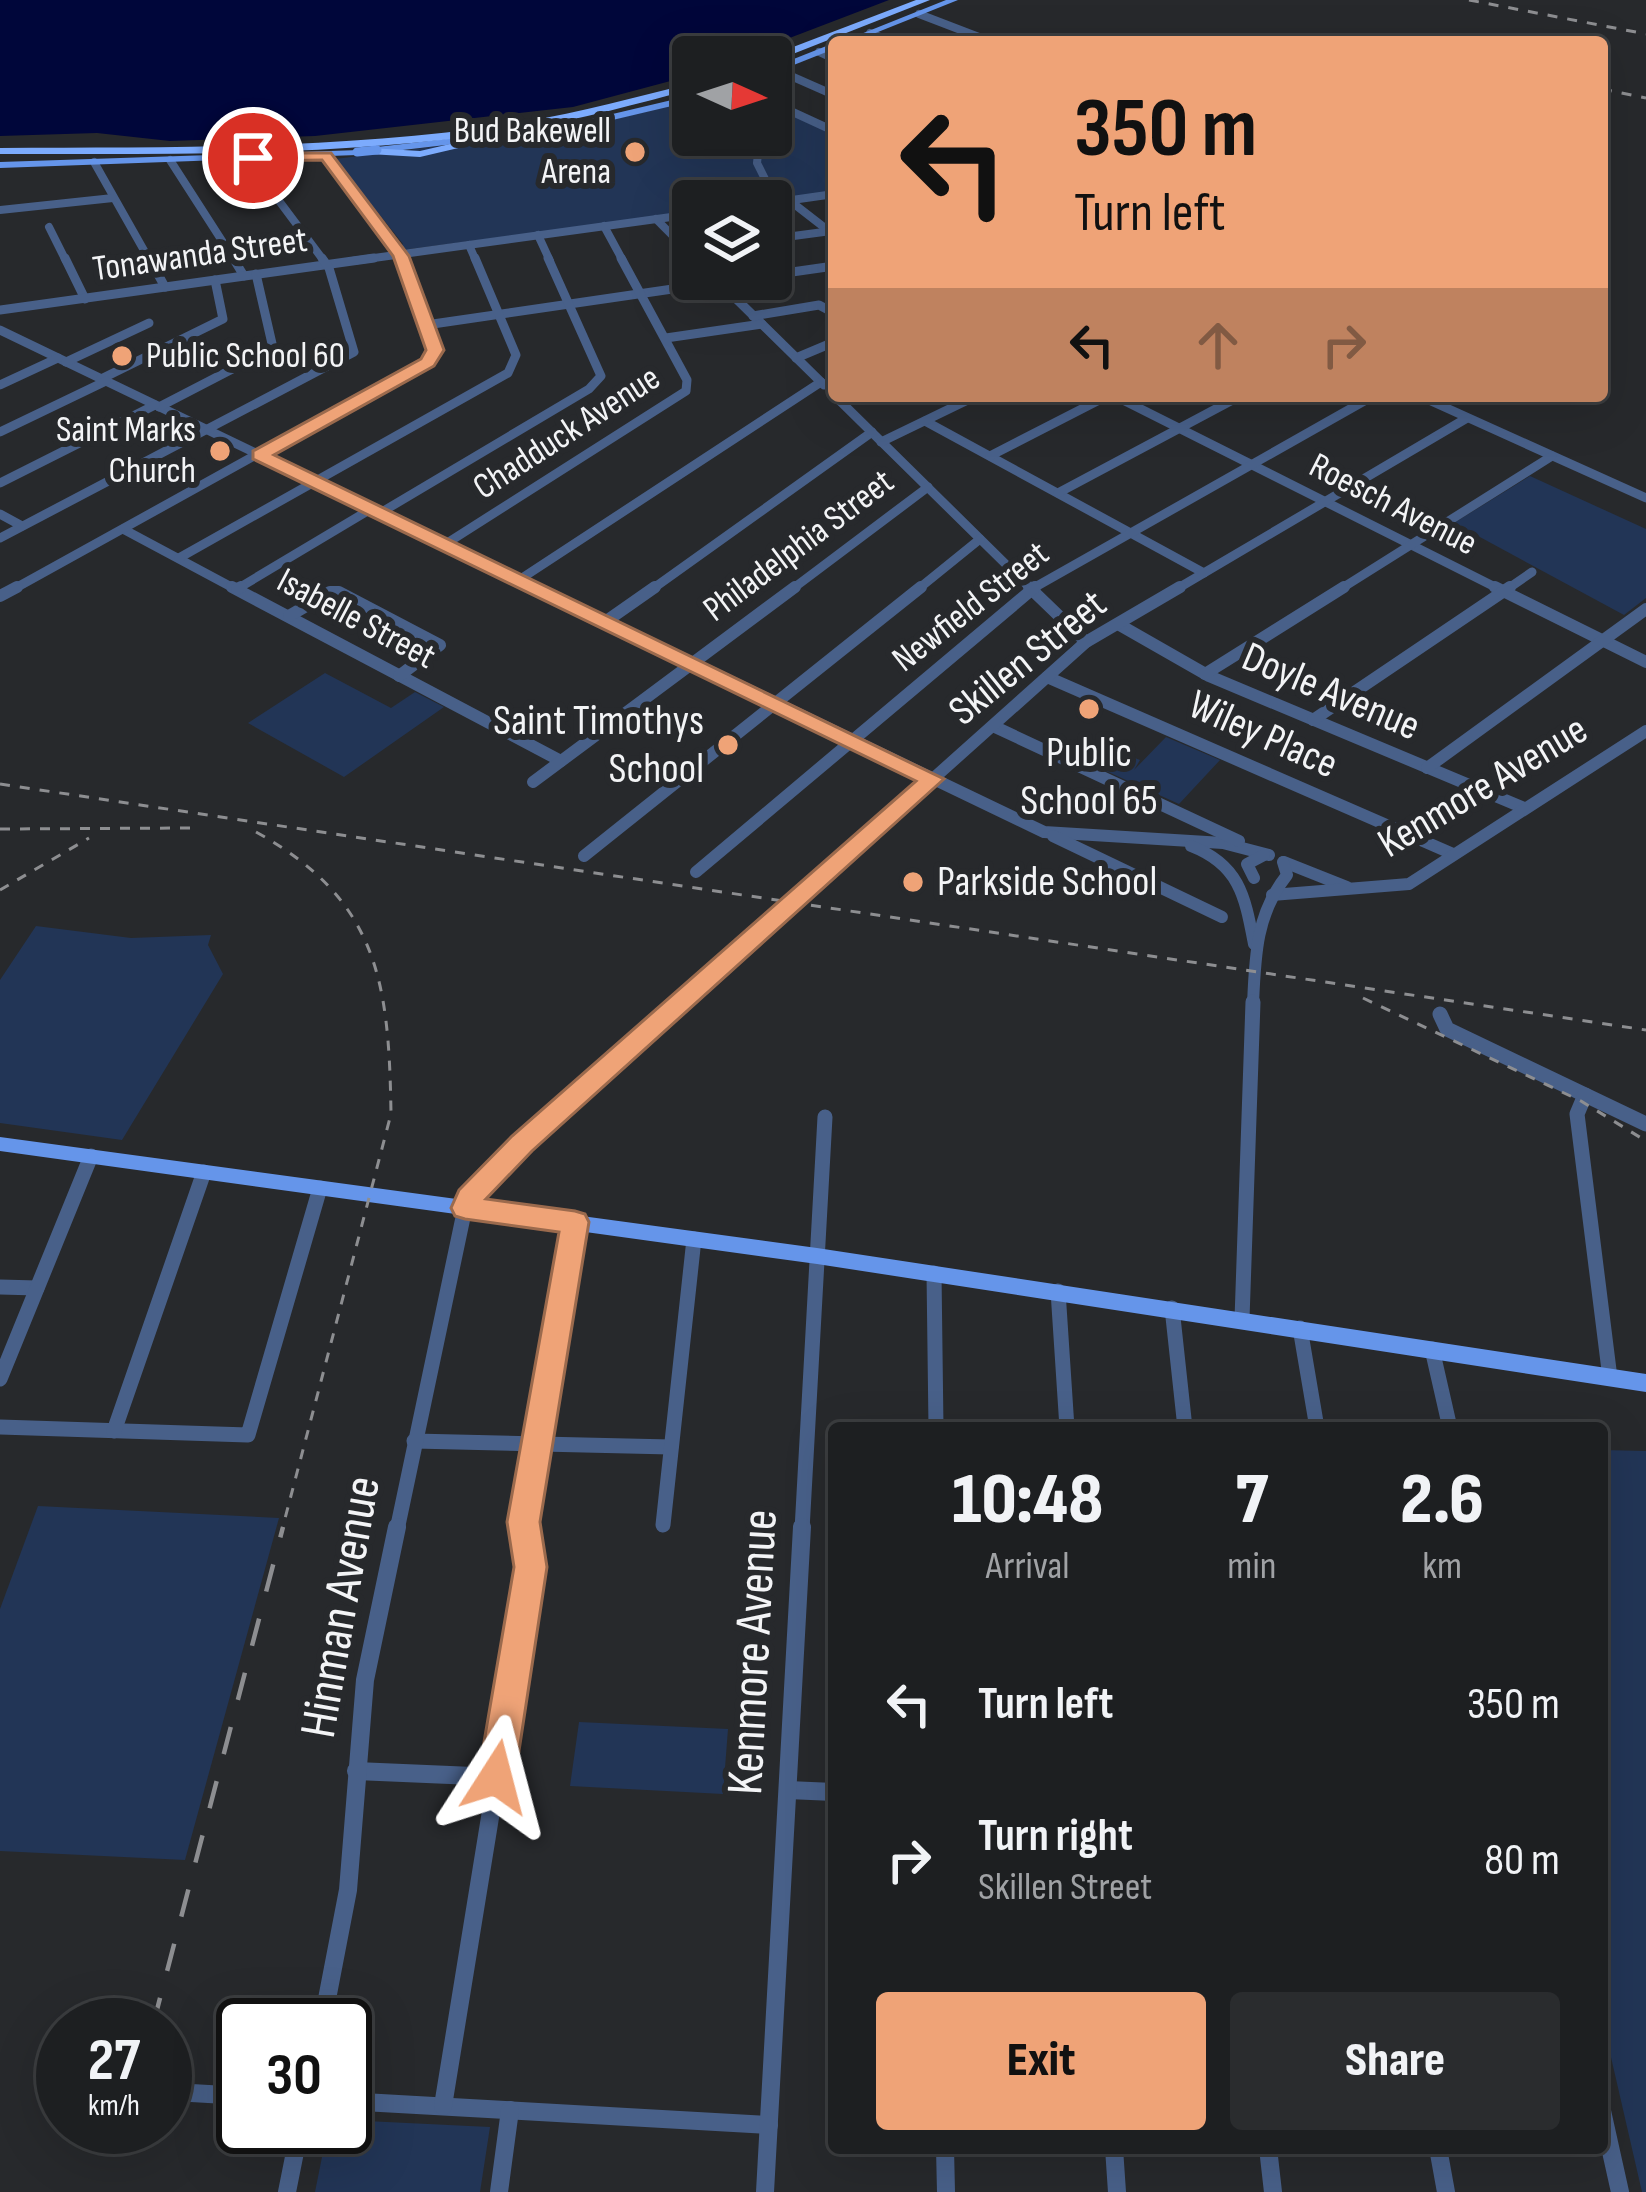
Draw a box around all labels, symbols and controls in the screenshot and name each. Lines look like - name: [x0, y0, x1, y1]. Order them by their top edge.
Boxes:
- north arrow: [672, 36, 792, 156]
- map controls: [672, 36, 792, 300]
- text: 350 m: [1074, 79, 1257, 180]
- icon: left: [876, 84, 1032, 240]
- pin: [202, 107, 304, 209]
- place label: Bud Bakewell Arena: [454, 110, 611, 194]
- icon: arrive: [220, 125, 286, 191]
- marker: Bud Bakewell Arena: [622, 139, 648, 165]
- button: layers: [672, 180, 792, 300]
- text: Turn left: [1074, 181, 1226, 246]
- street label: Tonawanda Street: [90, 219, 310, 291]
- icon: left: [1059, 312, 1125, 378]
- icon: ahead: [1185, 312, 1251, 378]
- icon: right: [1311, 312, 1377, 378]
- place label: Public School 60: [146, 335, 345, 378]
- marker: Public School 60: [109, 343, 135, 369]
- street label: Chadduck Avenue: [466, 357, 668, 509]
- place label: Saint Marks Church: [56, 409, 196, 493]
- marker: Saint Marks Church: [207, 438, 233, 464]
- street label: Roesch Avenue: [1302, 445, 1484, 565]
- street label: Philadelphia Street: [696, 461, 902, 631]
- street label: Newfield Street: [884, 533, 1058, 681]
- street label: Isabelle Street: [270, 559, 442, 679]
- street label: Skillen Street: [939, 579, 1117, 737]
- street label: Doyle Avenue: [1234, 632, 1428, 752]
- street label: Wiley Place: [1181, 680, 1345, 790]
- place label: Saint Timothys School: [493, 696, 704, 795]
- marker: Public School 65: [1076, 696, 1102, 722]
- street label: Kenmore Avenue: [1369, 705, 1597, 869]
- place label: Public School 65: [1020, 728, 1158, 827]
- marker: Saint Timothys School: [715, 732, 741, 758]
- place label: Parkside School: [937, 857, 1157, 908]
- marker: Parkside School: [900, 869, 926, 895]
- text: 10:48: [952, 1457, 1103, 1544]
- text: 7: [1236, 1457, 1268, 1544]
- text: 2.6: [1400, 1457, 1484, 1544]
- street label: Hinman Avenue: [288, 1472, 394, 1742]
- street label: Kenmore Avenue: [715, 1508, 791, 1796]
- text: Arrival: [986, 1543, 1070, 1590]
- text: min: [1227, 1543, 1276, 1590]
- text: km: [1422, 1543, 1462, 1590]
- icon: left: [876, 1671, 942, 1737]
- text: Turn left: [978, 1677, 1113, 1732]
- text: 350 m: [1467, 1677, 1560, 1732]
- position arrow: [433, 1714, 559, 1840]
- text: Turn right: [978, 1809, 1133, 1864]
- icon: right: [876, 1827, 942, 1893]
- text: 80 m: [1484, 1833, 1560, 1888]
- text: Skillen Street: [978, 1864, 1152, 1911]
- button: Exit: [876, 1992, 1206, 2130]
- button: Share: [1230, 1992, 1560, 2130]
- speed limit sign: 30: [216, 1998, 372, 2154]
- text: 27: [88, 2025, 140, 2097]
- text: km/h: [88, 2088, 140, 2124]

